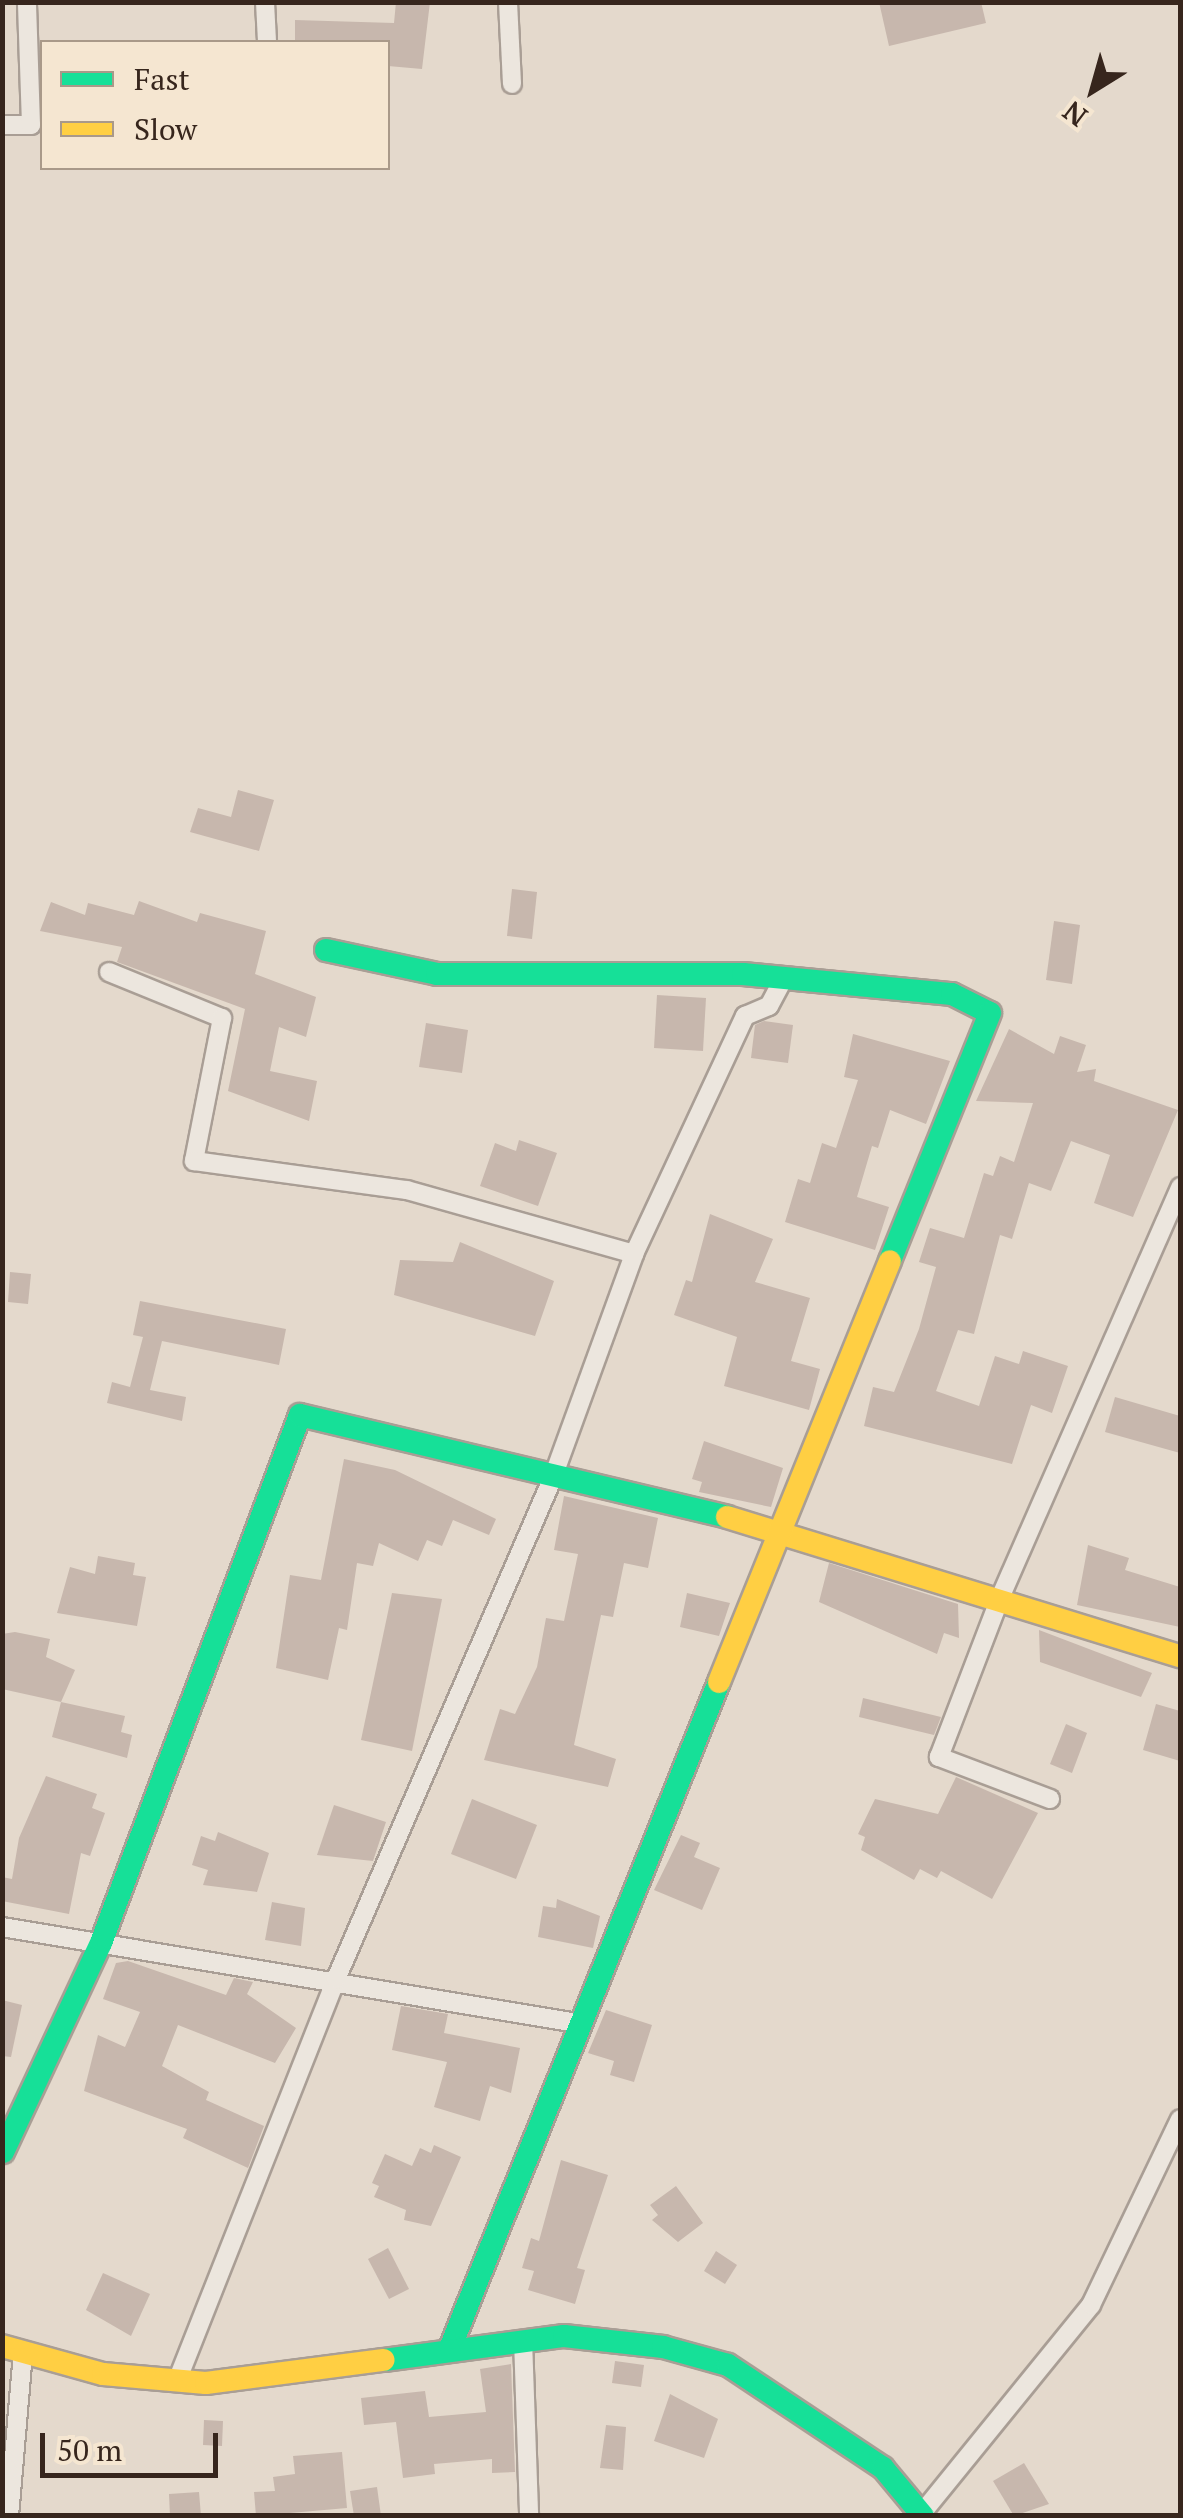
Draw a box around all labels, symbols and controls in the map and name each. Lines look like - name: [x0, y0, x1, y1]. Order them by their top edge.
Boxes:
- legend: [40, 40, 390, 170]
- north arrow: [1043, 40, 1143, 140]
- text: Fast: [134, 59, 190, 99]
- text: N: [1055, 93, 1094, 136]
- text: Slow: [134, 109, 197, 149]
- scale bar: [45, 2413, 222, 2475]
- text: 50 m: [57, 2430, 122, 2470]

